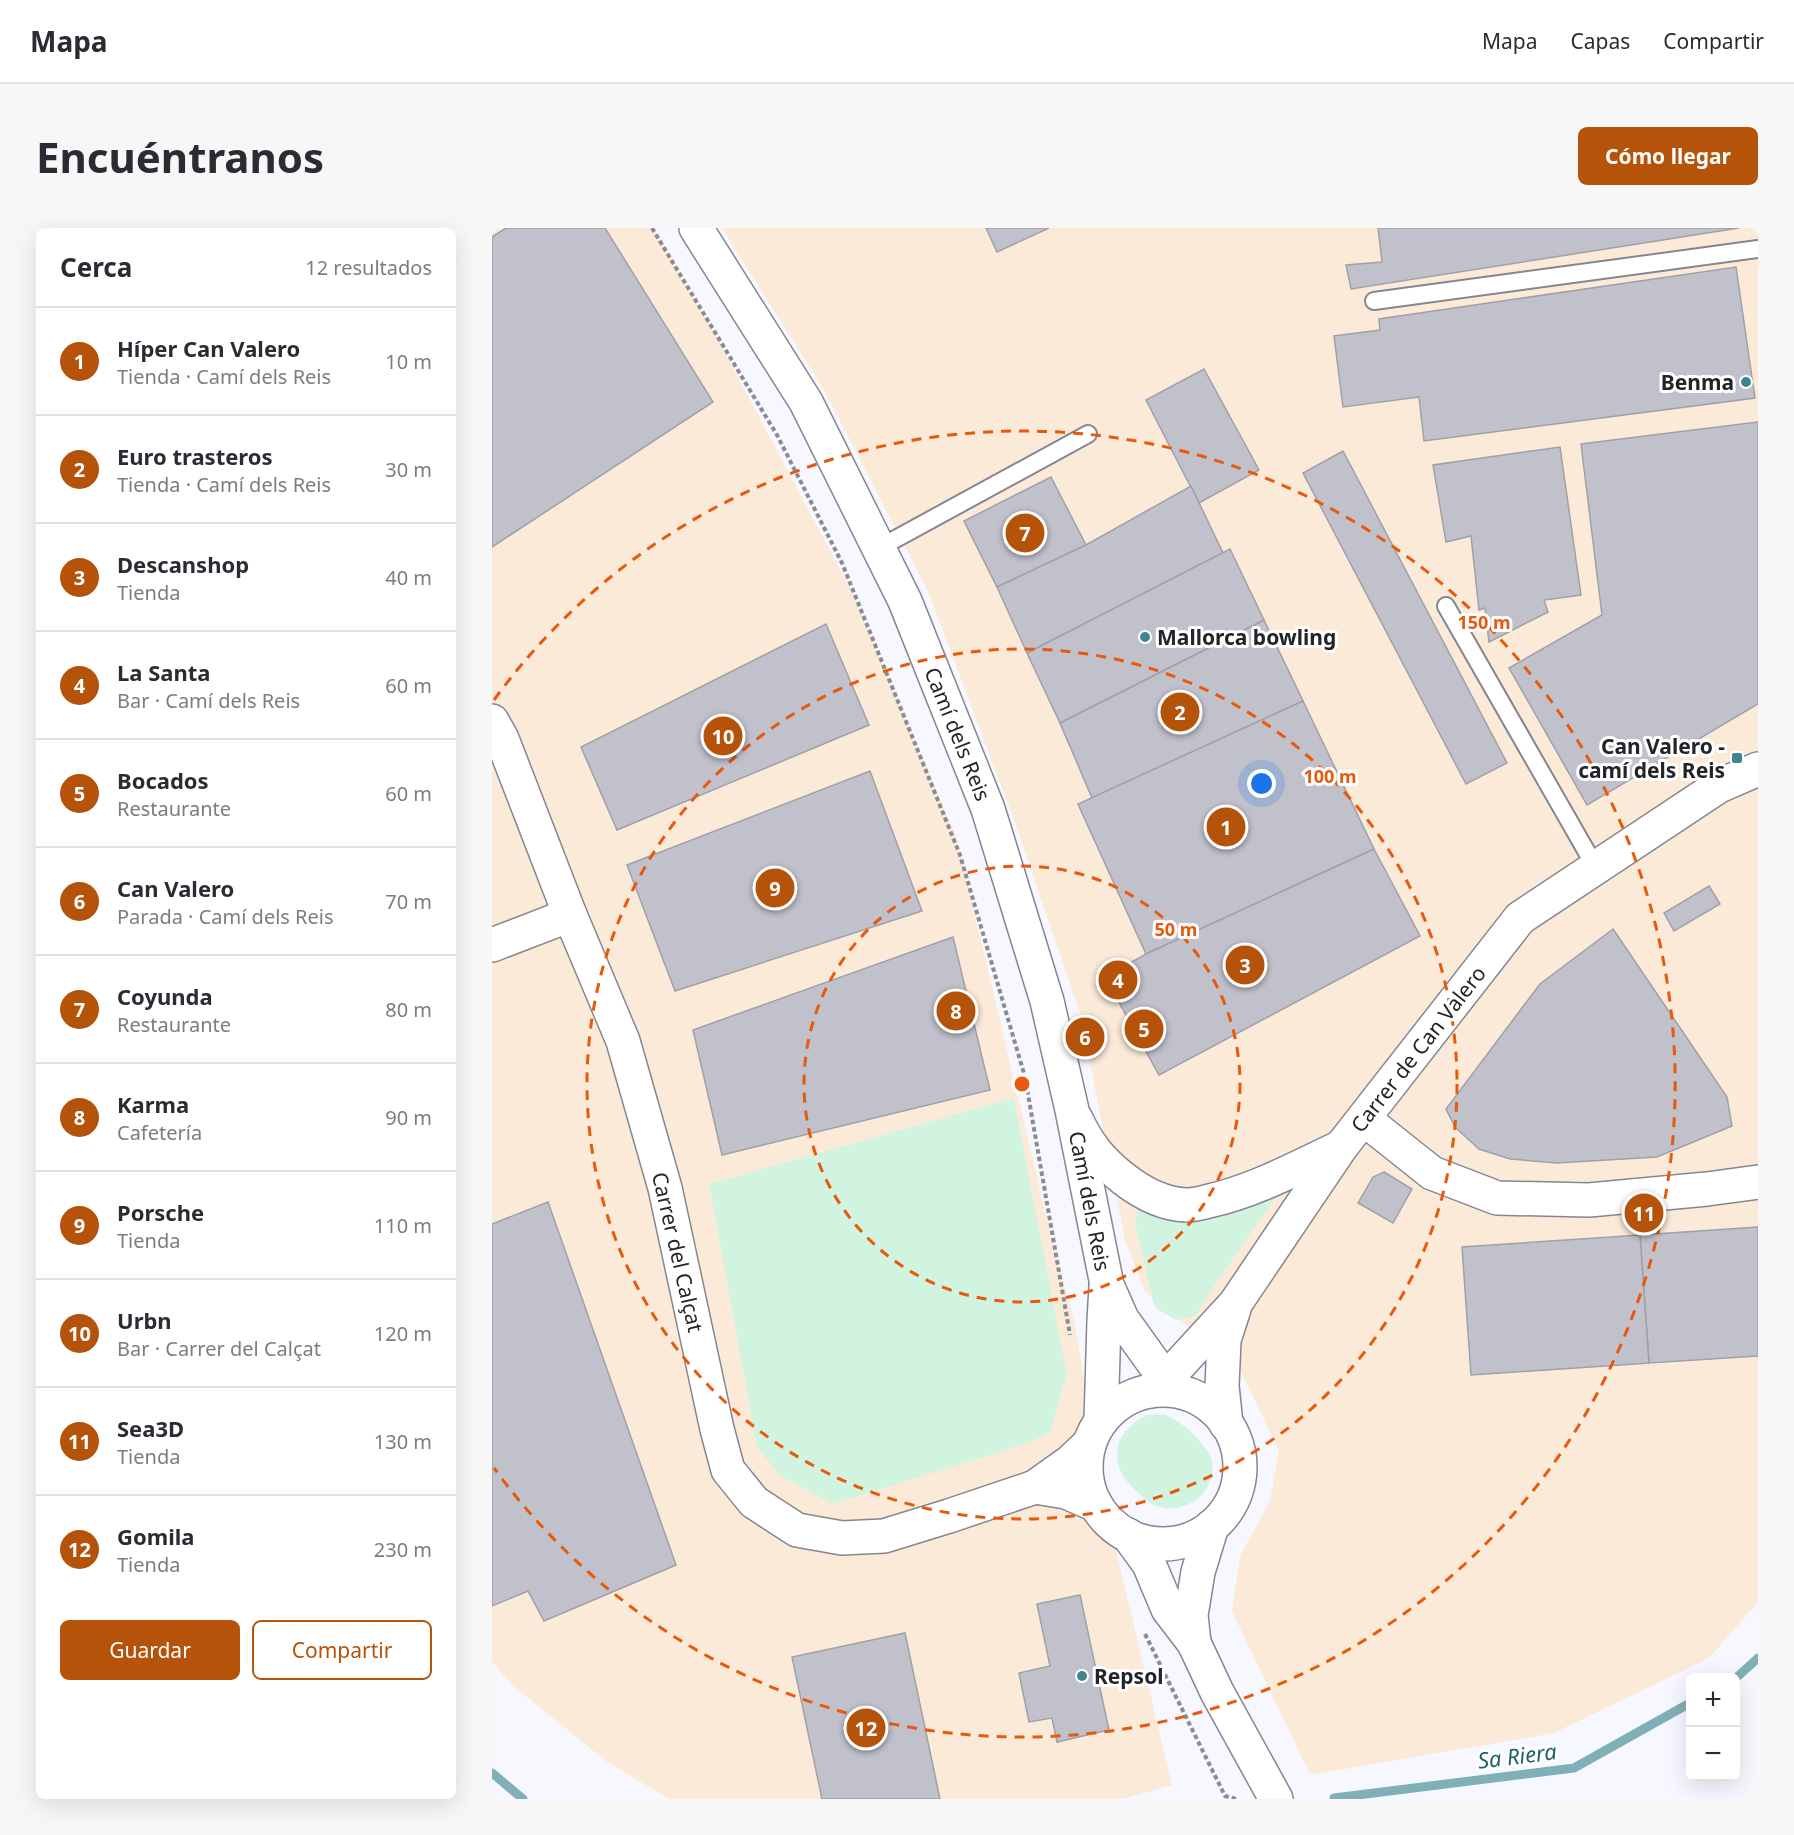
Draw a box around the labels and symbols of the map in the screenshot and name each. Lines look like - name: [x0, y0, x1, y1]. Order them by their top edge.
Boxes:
- place label: Benma: [1661, 368, 1734, 396]
- marker: Benma: [1739, 375, 1753, 389]
- pin: 7: [1006, 510, 1044, 556]
- text: 150 m: [1457, 610, 1511, 634]
- place label: Mallorca bowling: [1157, 623, 1336, 651]
- marker: Mallorca bowling: [1138, 630, 1152, 644]
- street label: Camí dels Reis: [918, 663, 998, 805]
- pin: 2: [1160, 690, 1200, 734]
- pin: 10: [704, 714, 742, 758]
- place label: Can Valero - camí dels Reis: [1578, 732, 1725, 784]
- marker: Can Valero - camí dels Reis: [1730, 751, 1744, 765]
- text: 100 m: [1303, 764, 1357, 788]
- your location: [1247, 769, 1276, 798]
- pin: 1: [1206, 804, 1246, 850]
- pin: 9: [756, 866, 794, 910]
- text: 50 m: [1155, 917, 1197, 941]
- pin: 3: [1226, 942, 1264, 988]
- pin: 4: [1098, 958, 1138, 1002]
- street label: Carrer de Can Valero: [1344, 960, 1492, 1138]
- pin: 8: [936, 988, 976, 1034]
- pin: 5: [1124, 1006, 1164, 1052]
- pin: 6: [1066, 1014, 1104, 1060]
- centre of rings: [1012, 1074, 1032, 1094]
- street label: Camí dels Reis: [1063, 1129, 1117, 1273]
- street label: Carrer del Calçat: [646, 1169, 710, 1335]
- pin: 11: [1624, 1190, 1664, 1236]
- place label: Repsol: [1094, 1662, 1164, 1690]
- marker: Repsol: [1075, 1669, 1089, 1683]
- pin: 12: [846, 1706, 886, 1750]
- water label: Sa Riera: [1476, 1735, 1559, 1775]

